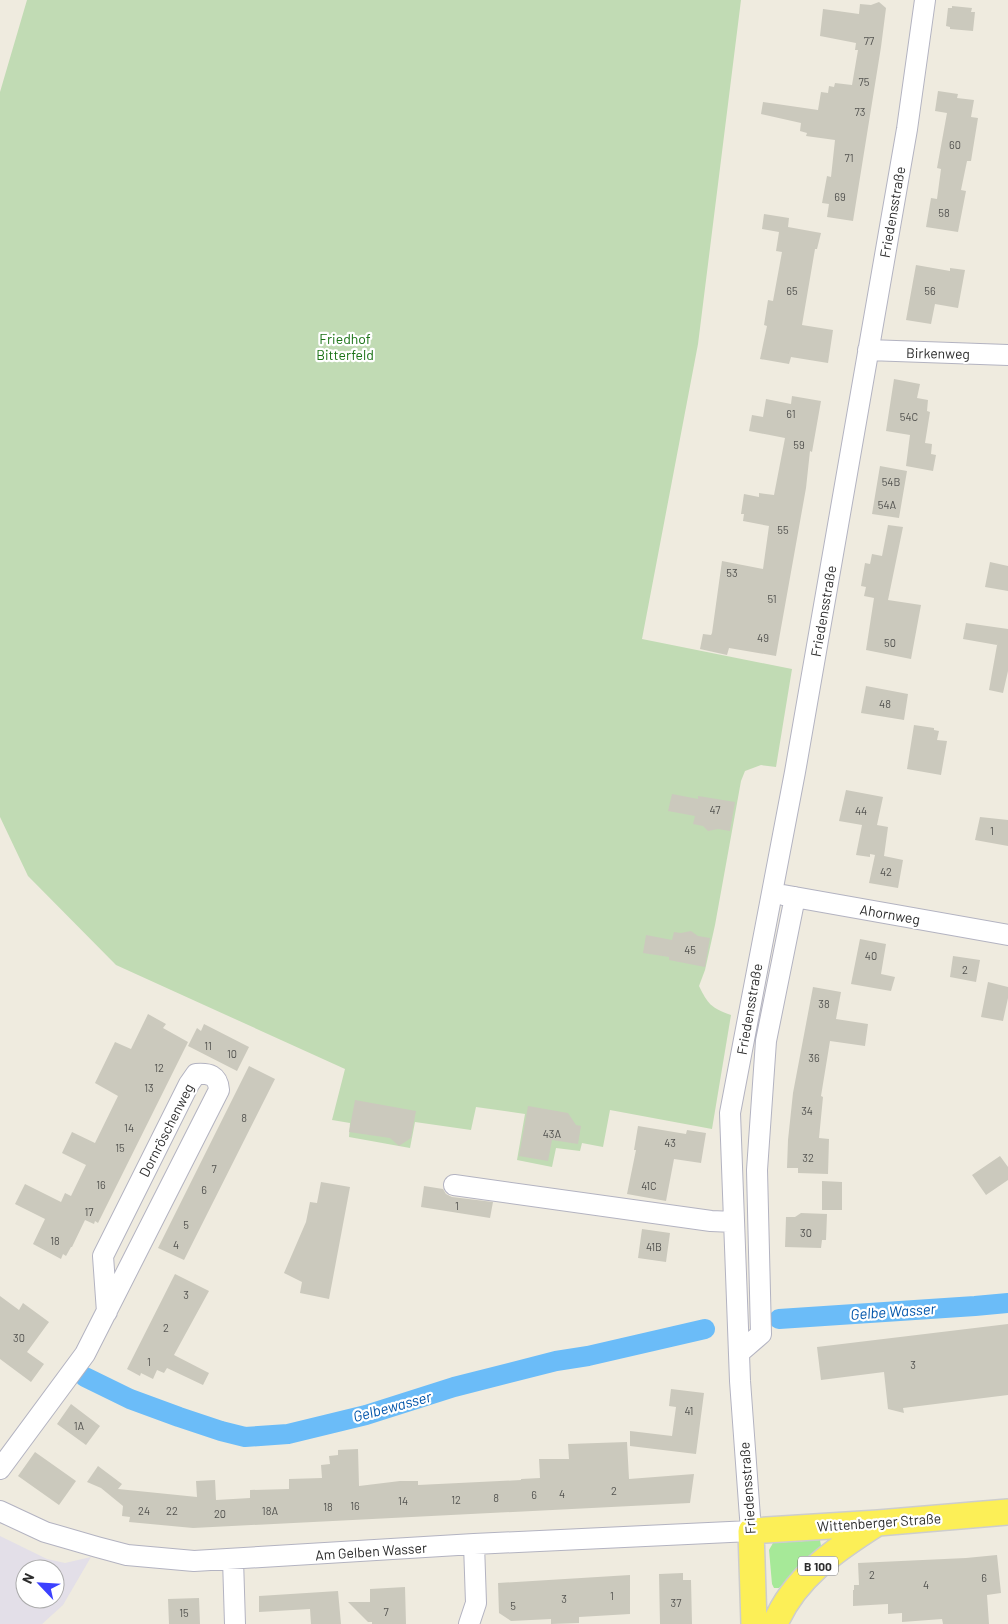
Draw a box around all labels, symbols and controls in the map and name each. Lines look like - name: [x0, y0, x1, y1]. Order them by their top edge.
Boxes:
- house number: 77: [864, 34, 874, 47]
- house number: 75: [859, 75, 870, 88]
- house number: 73: [855, 105, 865, 118]
- house number: 60: [949, 138, 961, 151]
- house number: 71: [844, 151, 854, 164]
- street label: Friedensstraße: [876, 165, 908, 259]
- house number: 69: [834, 190, 846, 203]
- house number: 58: [938, 206, 950, 219]
- house number: 65: [786, 284, 798, 297]
- house number: 56: [924, 284, 936, 297]
- park label: Friedhof Bitterfeld: [316, 330, 374, 363]
- street label: Birkenweg: [906, 344, 970, 362]
- house number: 61: [786, 407, 796, 420]
- house number: 54C: [900, 410, 918, 423]
- house number: 59: [793, 438, 805, 451]
- house number: 54B: [882, 475, 900, 488]
- house number: 54A: [878, 498, 897, 511]
- house number: 55: [777, 523, 789, 536]
- street label: Friedensstraße: [807, 564, 839, 658]
- house number: 53: [726, 566, 738, 579]
- house number: 51: [767, 592, 777, 605]
- house number: 49: [757, 631, 769, 644]
- house number: 50: [884, 636, 896, 649]
- house number: 48: [879, 697, 891, 710]
- house number: 47: [710, 803, 720, 816]
- house number: 44: [855, 804, 867, 817]
- house number: 1: [990, 824, 994, 837]
- house number: 42: [880, 865, 892, 878]
- street label: Ahornweg: [859, 900, 921, 928]
- house number: 45: [684, 943, 696, 956]
- house number: 40: [865, 949, 877, 962]
- street label: Friedensstraße: [733, 962, 765, 1056]
- house number: 2: [962, 963, 968, 976]
- house number: 38: [818, 997, 830, 1010]
- house number: 11: [204, 1039, 212, 1052]
- house number: 10: [227, 1047, 237, 1060]
- house number: 36: [808, 1051, 820, 1064]
- house number: 12: [154, 1061, 164, 1074]
- street label: Dornröschenweg: [135, 1080, 197, 1180]
- house number: 13: [144, 1081, 154, 1094]
- house number: 34: [801, 1104, 813, 1117]
- house number: 8: [241, 1111, 247, 1124]
- house number: 14: [124, 1121, 134, 1134]
- house number: 43A: [543, 1127, 562, 1140]
- house number: 43: [664, 1136, 676, 1149]
- house number: 15: [115, 1141, 125, 1154]
- house number: 32: [802, 1151, 814, 1164]
- house number: 7: [211, 1162, 217, 1175]
- house number: 16: [96, 1178, 106, 1191]
- house number: 41C: [641, 1179, 657, 1192]
- house number: 6: [201, 1183, 207, 1196]
- house number: 1: [455, 1199, 459, 1212]
- house number: 17: [84, 1205, 94, 1218]
- house number: 5: [183, 1218, 189, 1231]
- house number: 30: [800, 1226, 812, 1239]
- house number: 18: [50, 1234, 60, 1247]
- house number: 4: [173, 1238, 179, 1251]
- house number: 41B: [646, 1240, 662, 1253]
- house number: 3: [183, 1288, 189, 1301]
- water label: Gelbe Wasser: [850, 1299, 937, 1323]
- house number: 2: [163, 1321, 169, 1334]
- house number: 30: [13, 1331, 25, 1344]
- house number: 1: [147, 1355, 151, 1368]
- house number: 3: [910, 1358, 916, 1371]
- water label: Gelbewasser: [351, 1387, 434, 1425]
- house number: 41: [685, 1404, 693, 1417]
- house number: 1A: [74, 1419, 85, 1432]
- street label: Friedensstraße: [735, 1441, 759, 1535]
- house number: 2: [611, 1484, 617, 1497]
- house number: 4: [559, 1487, 565, 1500]
- house number: 6: [531, 1488, 537, 1501]
- house number: 8: [493, 1491, 499, 1504]
- house number: 12: [451, 1493, 461, 1506]
- house number: 14: [398, 1494, 408, 1507]
- house number: 16: [350, 1499, 360, 1512]
- house number: 18: [323, 1500, 333, 1513]
- house number: 24: [138, 1504, 150, 1517]
- house number: 22: [166, 1504, 178, 1517]
- house number: 18A: [262, 1504, 278, 1517]
- house number: 20: [214, 1507, 226, 1520]
- street label: Wittenberger Straße: [816, 1509, 942, 1535]
- street label: Am Gelben Wasser: [314, 1539, 428, 1563]
- road number: B 100: [798, 1556, 838, 1575]
- north arrow: [15, 1559, 65, 1609]
- house number: 2: [869, 1568, 875, 1581]
- text: N: [18, 1570, 37, 1586]
- house number: 6: [981, 1571, 987, 1584]
- house number: 4: [923, 1578, 929, 1591]
- house number: 1: [610, 1589, 614, 1602]
- house number: 3: [561, 1592, 567, 1605]
- house number: 37: [671, 1596, 681, 1609]
- house number: 5: [510, 1599, 516, 1612]
- house number: 7: [383, 1605, 389, 1618]
- house number: 15: [179, 1606, 189, 1619]

